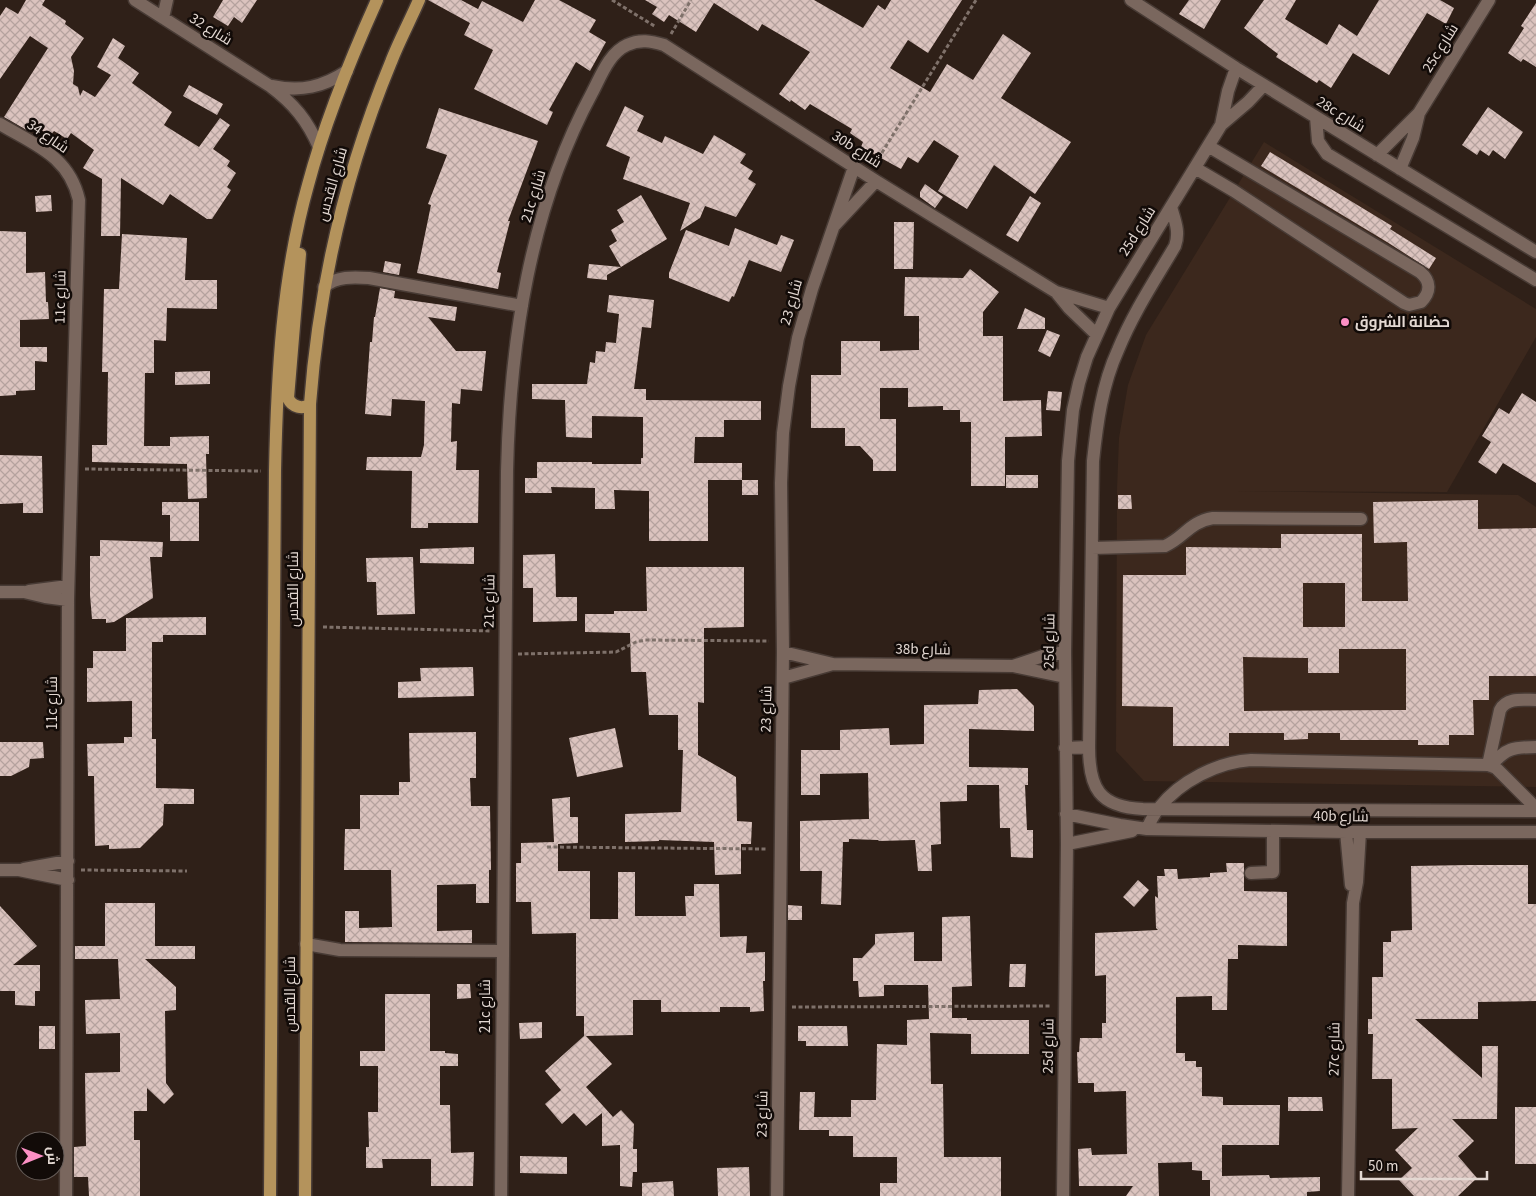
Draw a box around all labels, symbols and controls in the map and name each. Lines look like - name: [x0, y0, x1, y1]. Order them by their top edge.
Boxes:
- street label: شارع 32: [185, 8, 236, 51]
- street label: 25c شارع: [1417, 20, 1464, 77]
- street label: 28c شارع: [1312, 91, 1369, 138]
- street label: شارع 34: [22, 114, 73, 158]
- street label: 30b شارع: [828, 126, 886, 173]
- street label: شارع القدس: [312, 145, 353, 224]
- street label: 21c شارع: [516, 167, 551, 225]
- street label: 25d شارع: [1114, 202, 1161, 260]
- street label: 11c شارع: [50, 270, 71, 324]
- street label: شارع 23: [775, 277, 808, 328]
- place label: حضانة الشروق: [1355, 312, 1450, 333]
- marker: حضانة الشروق: [1339, 316, 1351, 328]
- street label: شارع القدس: [283, 551, 304, 627]
- street label: 21c شارع: [479, 574, 500, 628]
- street label: 25d شارع: [1039, 613, 1060, 669]
- street label: 38b شارع: [895, 639, 951, 660]
- street label: 11c شارع: [42, 676, 63, 730]
- street label: شارع 23: [756, 685, 777, 733]
- street label: 40b شارع: [1313, 806, 1369, 827]
- street label: شارع القدس: [280, 956, 301, 1032]
- street label: 21c شارع: [475, 979, 496, 1033]
- street label: 25d شارع: [1038, 1018, 1059, 1074]
- street label: 27c شارع: [1324, 1022, 1345, 1076]
- street label: شارع 23: [752, 1090, 773, 1138]
- north arrow: [15, 1131, 65, 1181]
- text: ش: [42, 1147, 62, 1165]
- scale bar: [1361, 1148, 1487, 1180]
- text: 50 m: [1368, 1156, 1398, 1177]

